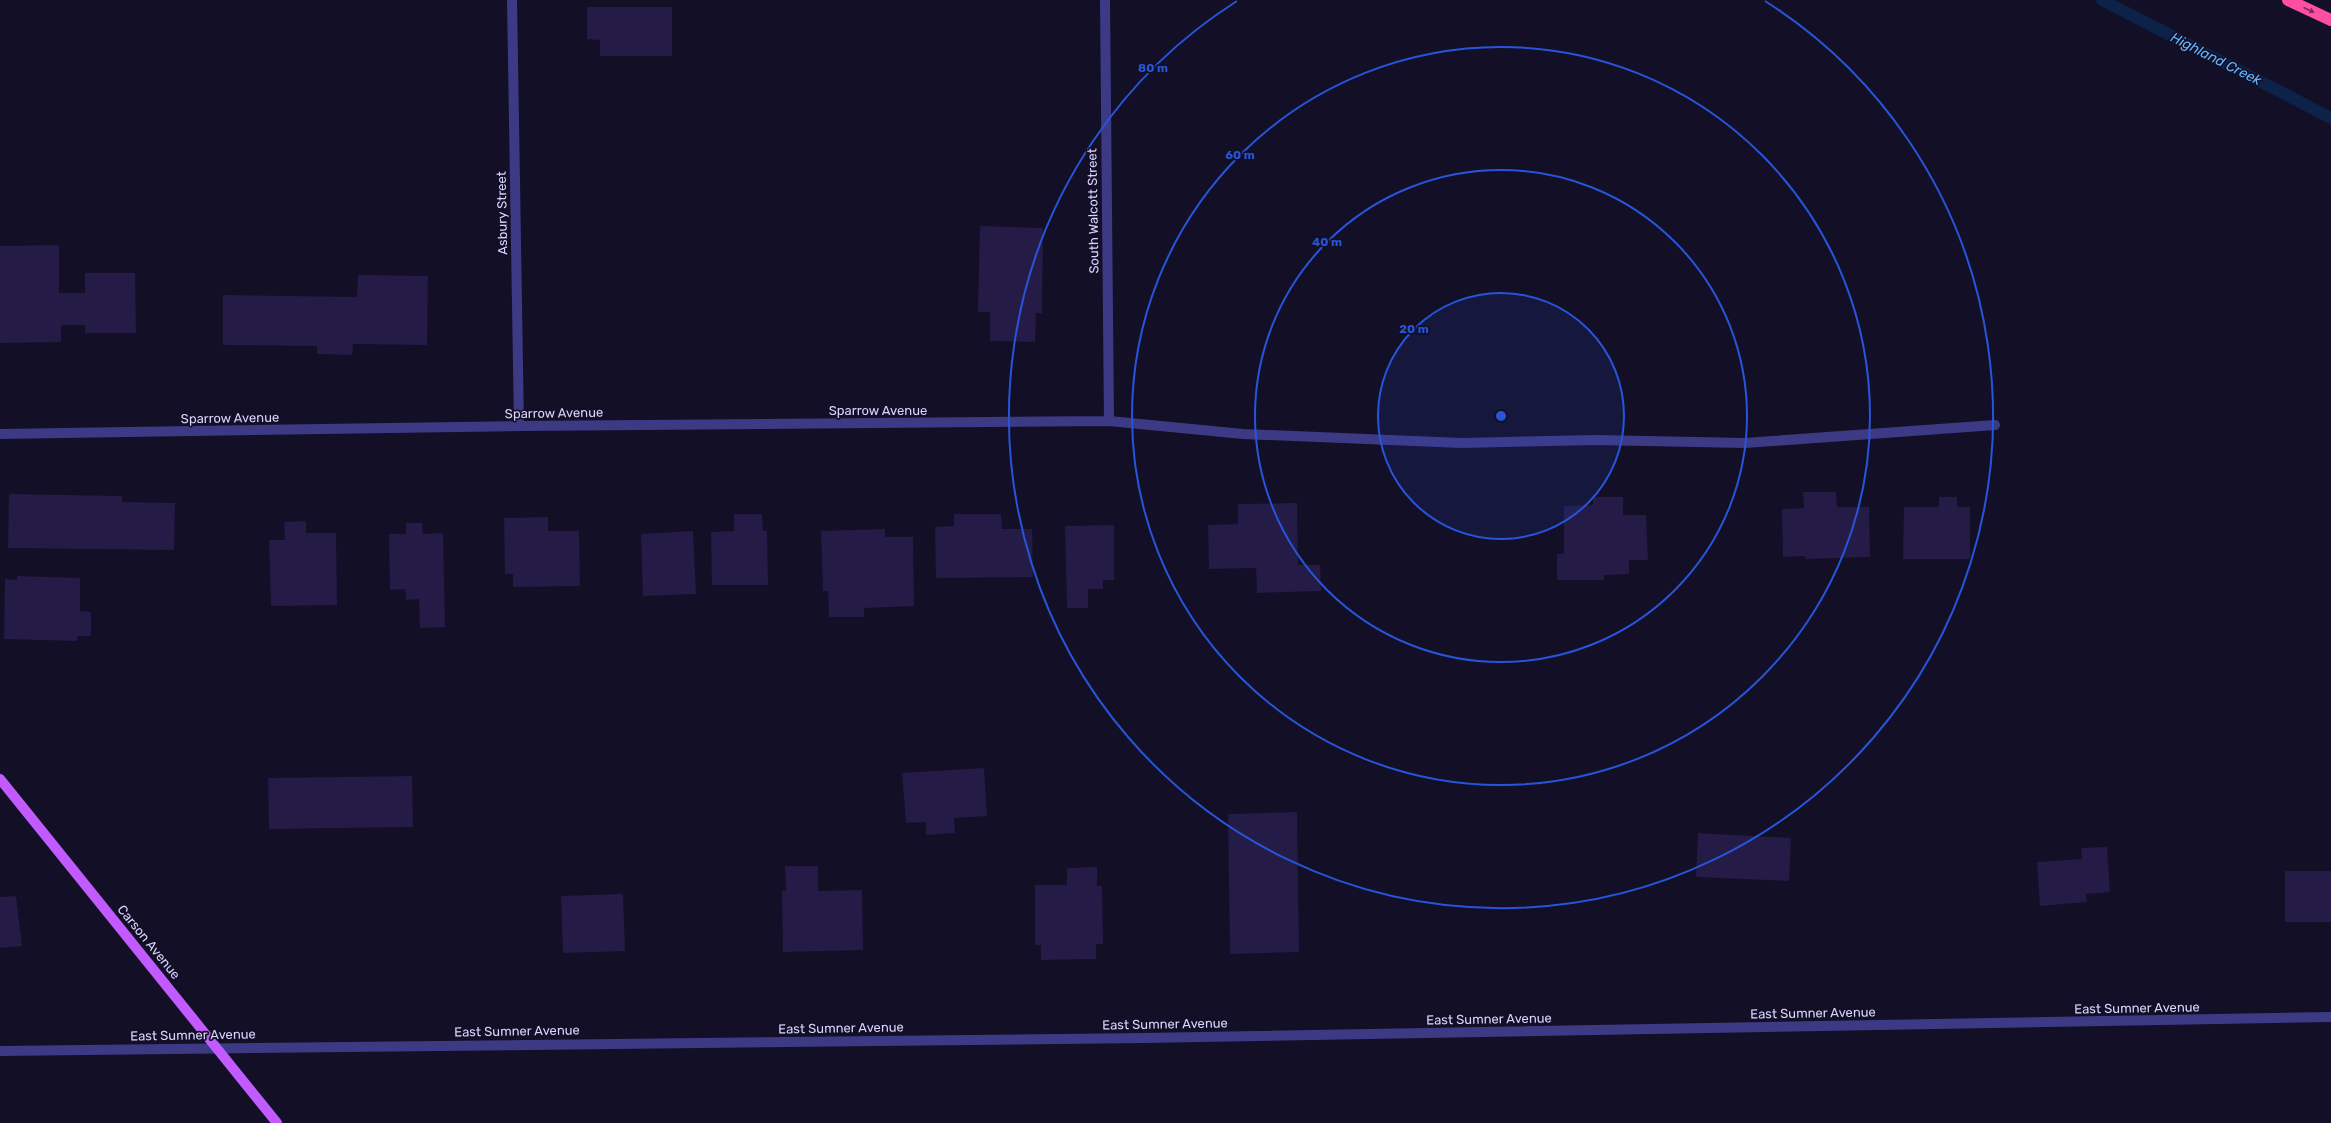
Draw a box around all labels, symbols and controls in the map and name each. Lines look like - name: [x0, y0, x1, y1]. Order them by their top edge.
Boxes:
- one-way arrow: [2304, 7, 2315, 13]
- water label: Highland Creek: [2168, 29, 2265, 90]
- text: 80 m: [1138, 61, 1168, 75]
- street label: South Walcott Street: [1084, 148, 1102, 274]
- text: 60 m: [1225, 148, 1255, 162]
- street label: Asbury Street: [494, 171, 510, 255]
- text: 40 m: [1312, 235, 1342, 249]
- text: 20 m: [1399, 322, 1429, 336]
- street label: Sparrow Avenue: [829, 403, 927, 418]
- street label: Sparrow Avenue: [505, 405, 603, 421]
- centre of rings: [1494, 409, 1508, 423]
- street label: Sparrow Avenue: [181, 410, 279, 426]
- street label: Carson Avenue: [114, 902, 184, 982]
- street label: East Sumner Avenue: [2074, 999, 2200, 1017]
- street label: East Sumner Avenue: [1750, 1004, 1876, 1022]
- street label: East Sumner Avenue: [1426, 1010, 1552, 1028]
- street label: East Sumner Avenue: [1102, 1015, 1228, 1033]
- street label: East Sumner Avenue: [778, 1019, 904, 1037]
- street label: East Sumner Avenue: [454, 1022, 580, 1040]
- street label: East Sumner Avenue: [130, 1026, 256, 1044]

